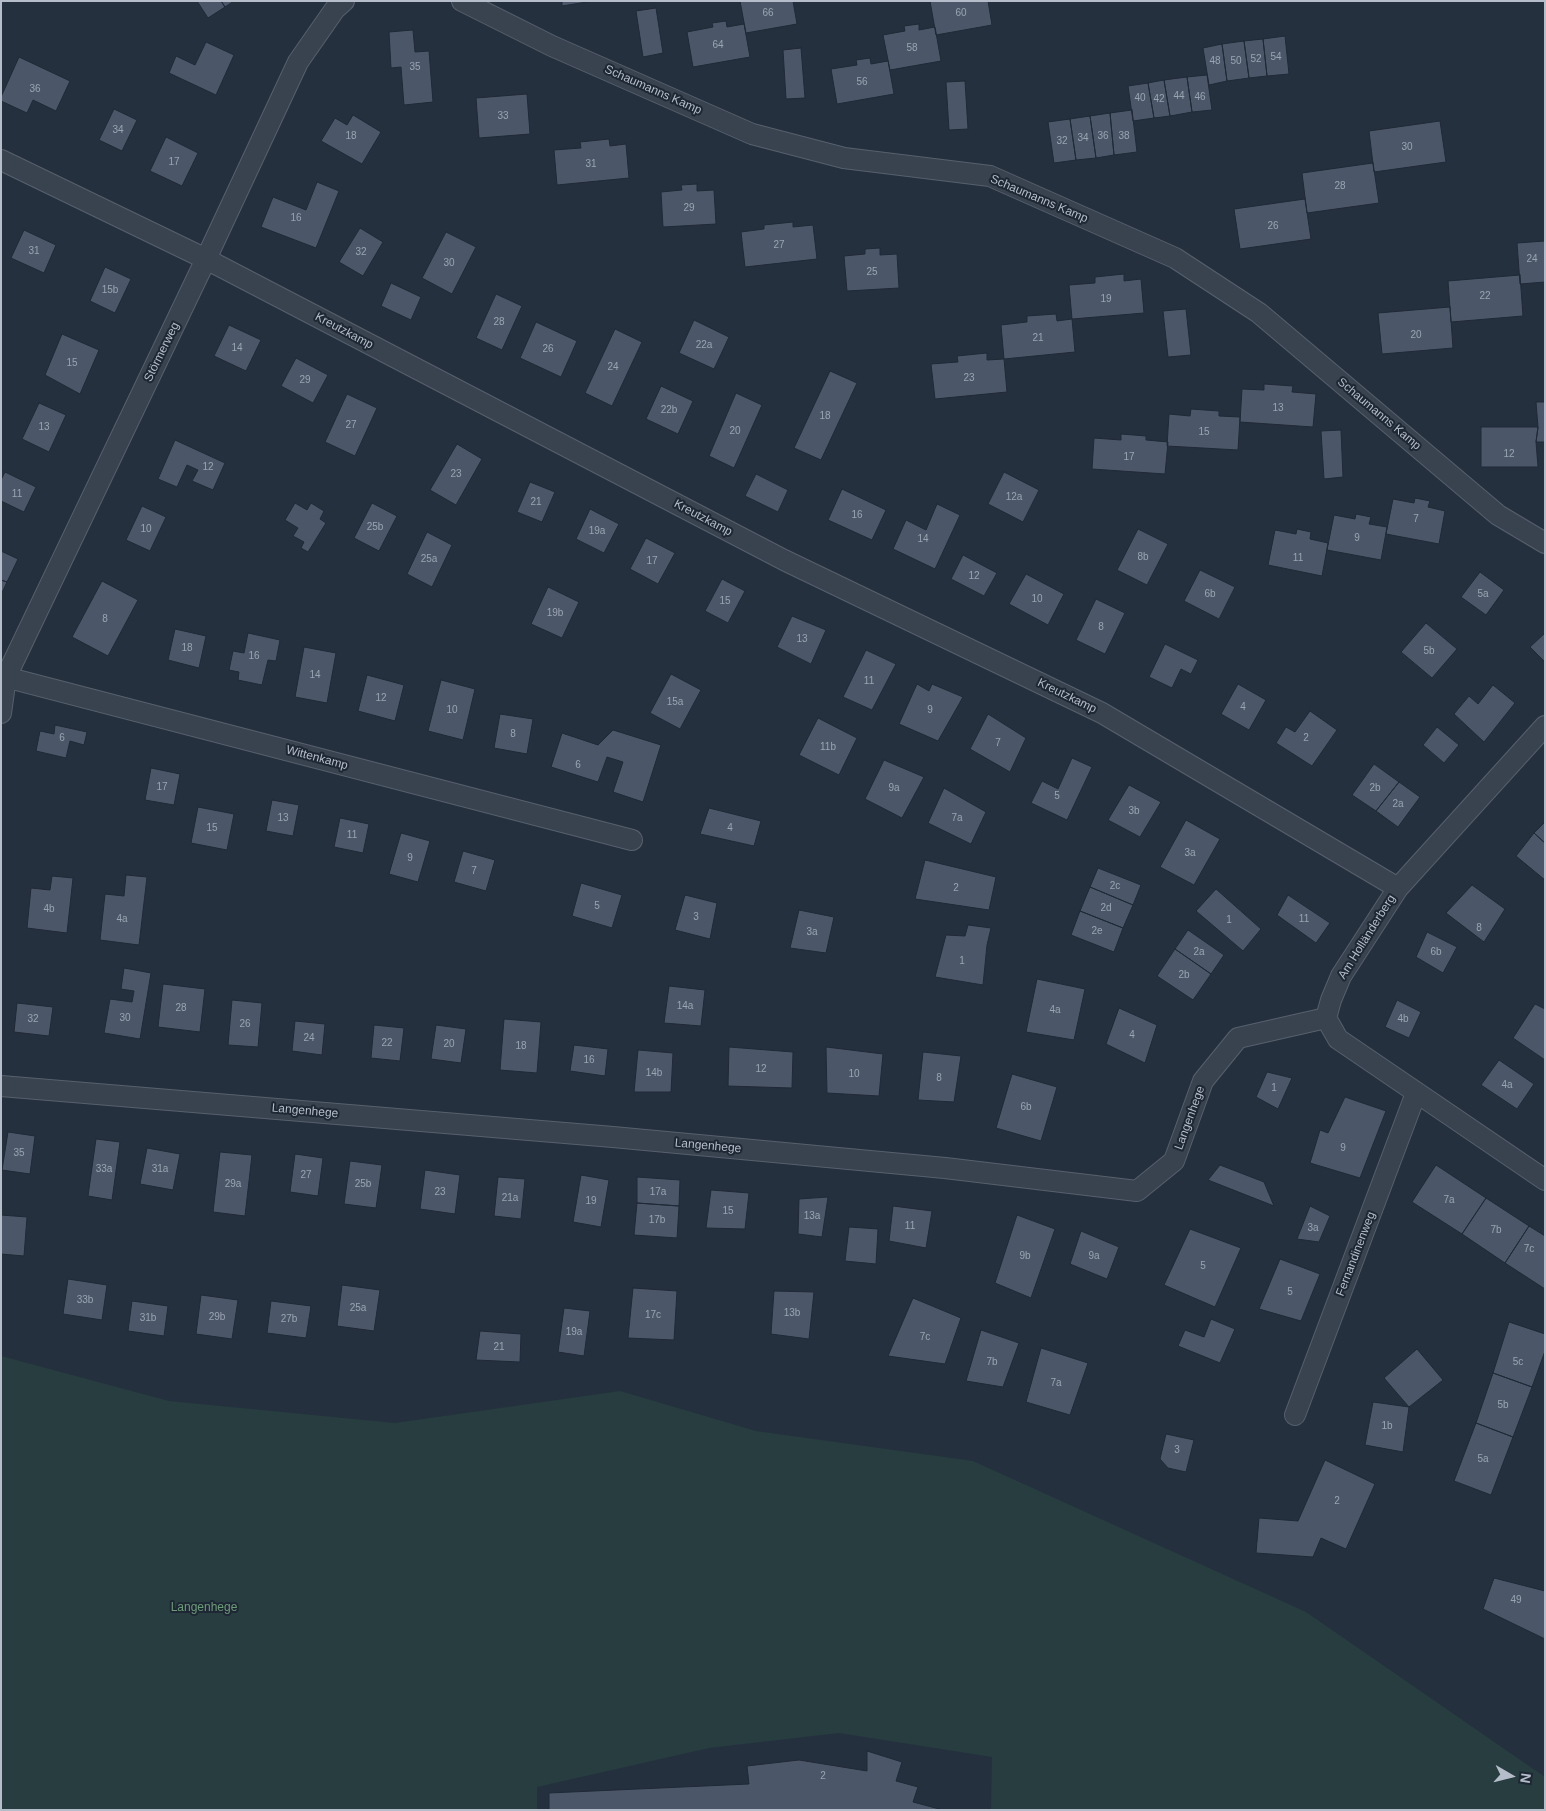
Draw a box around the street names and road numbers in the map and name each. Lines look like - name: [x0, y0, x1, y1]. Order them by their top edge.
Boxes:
- street label: Schaumanns Kamp: [602, 62, 704, 118]
- street label: Schaumanns Kamp: [988, 172, 1090, 226]
- street label: Kreutzkamp: [312, 310, 376, 352]
- street label: Störmerweg: [141, 320, 183, 384]
- street label: Schaumanns Kamp: [1334, 375, 1424, 453]
- street label: Kreutzkamp: [671, 497, 735, 539]
- street label: Kreutzkamp: [1035, 675, 1099, 717]
- street label: Wittenkamp: [285, 743, 349, 773]
- street label: Am Holländerberg: [1335, 892, 1399, 982]
- street label: Langenhege: [1172, 1084, 1208, 1152]
- street label: Langenhege: [271, 1101, 339, 1121]
- street label: Langenhege: [674, 1136, 742, 1156]
- street label: Fernandinenweg: [1333, 1210, 1379, 1298]

